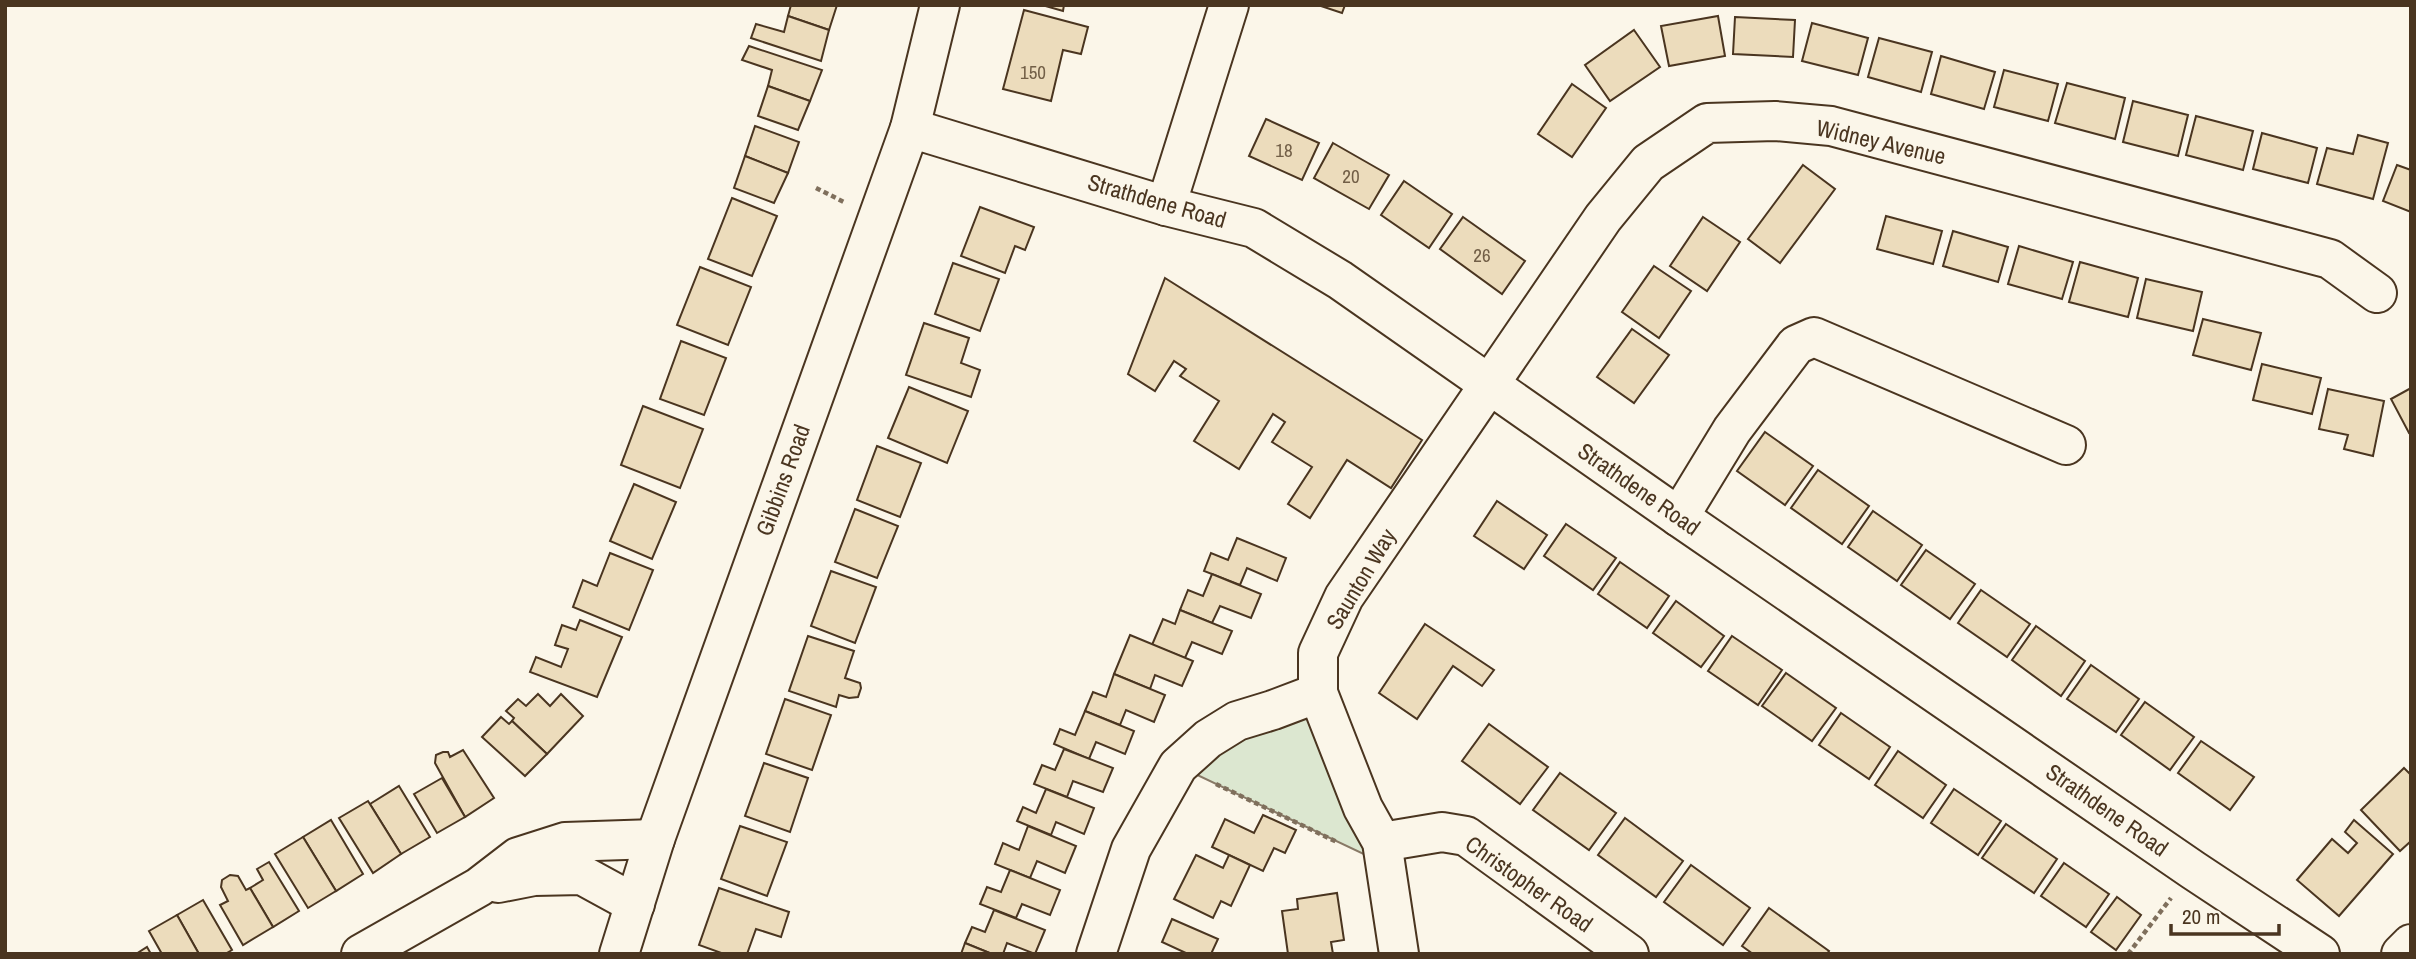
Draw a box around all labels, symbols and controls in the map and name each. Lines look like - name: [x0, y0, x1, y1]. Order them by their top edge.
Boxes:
- house number: 150: [1020, 59, 1046, 85]
- street label: Widney Avenue: [1813, 112, 1949, 171]
- house number: 18: [1275, 137, 1293, 163]
- house number: 20: [1342, 163, 1360, 189]
- street label: Strathdene Road: [1084, 166, 1230, 235]
- house number: 26: [1473, 242, 1491, 268]
- street label: Gibbins Road: [748, 420, 817, 540]
- street label: Strathdene Road: [1572, 435, 1707, 542]
- street label: Saunton Way: [1318, 522, 1403, 635]
- street label: Strathdene Road: [2040, 756, 2175, 863]
- street label: Christopher Road: [1459, 828, 1599, 939]
- scale bar: [2171, 892, 2280, 936]
- text: 20 m: [2182, 902, 2220, 931]

